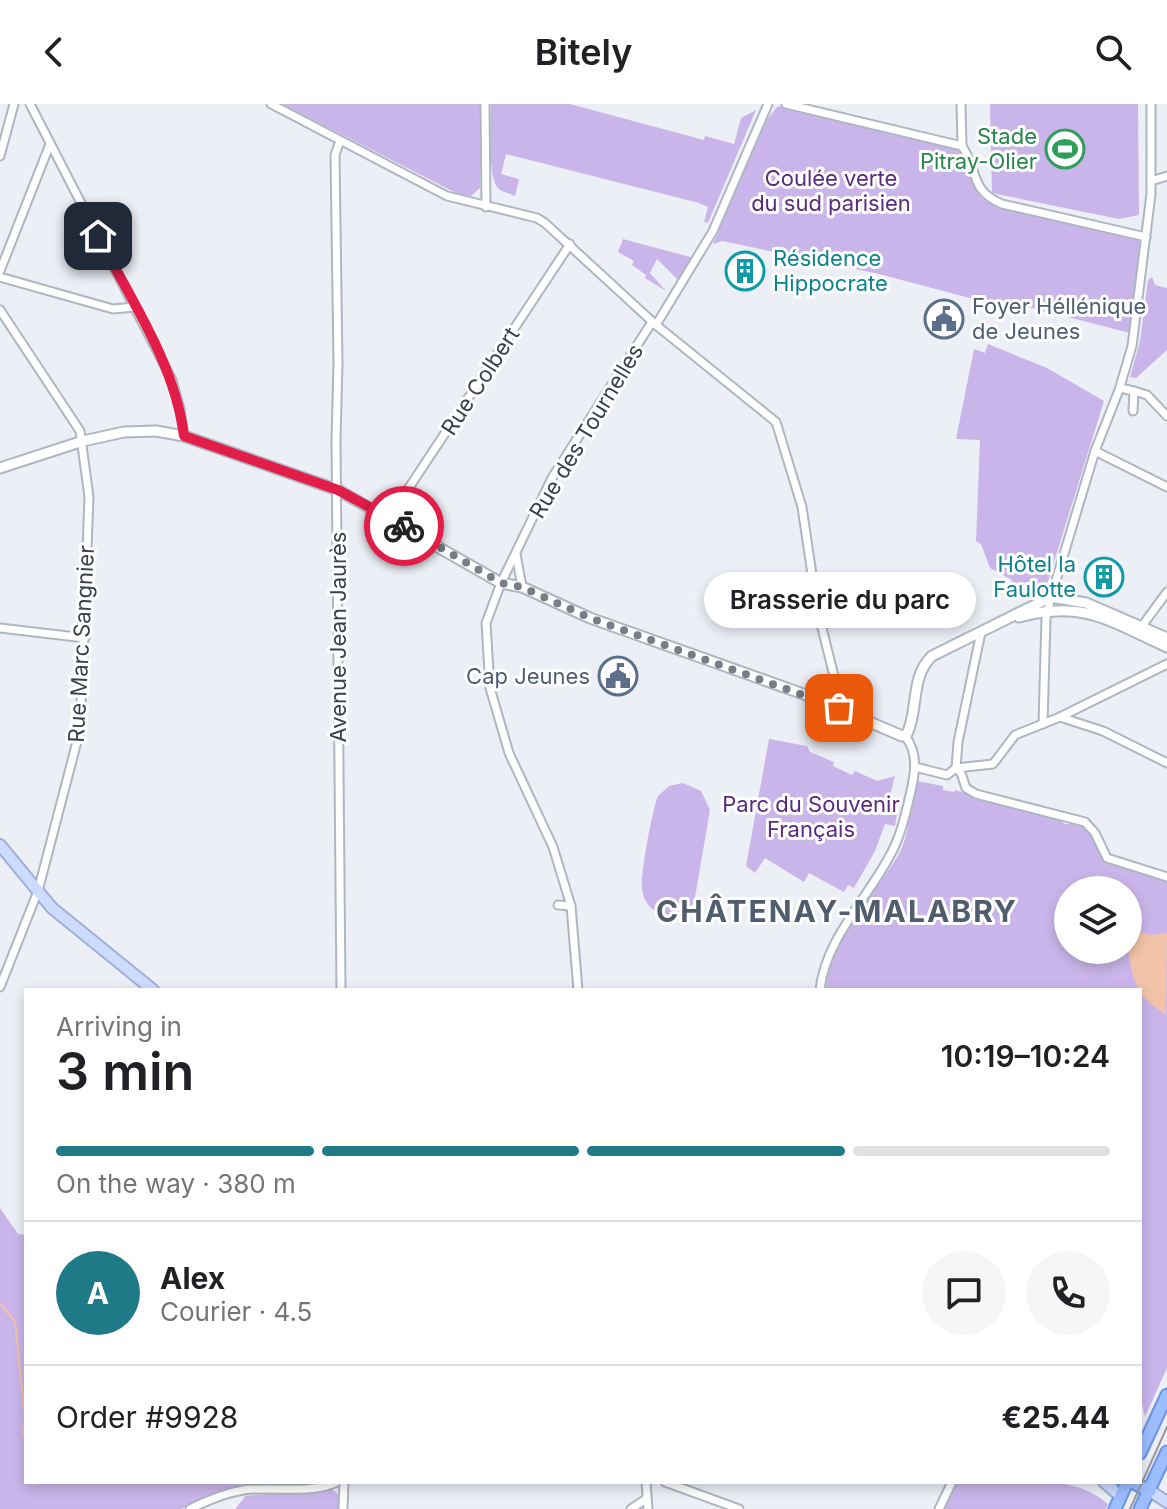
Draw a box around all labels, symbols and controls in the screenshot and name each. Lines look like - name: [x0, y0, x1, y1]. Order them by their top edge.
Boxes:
- icon: back: [32, 30, 76, 74]
- text: Bitely: [535, 30, 632, 74]
- icon: search: [1091, 30, 1135, 74]
- place label: Stade Pitray-Olier: [920, 123, 1037, 174]
- sports icon: Stade Pitray-Olier: [1044, 128, 1086, 170]
- park label: Coulée verte du sud parisien: [751, 165, 911, 216]
- pin: [64, 202, 132, 270]
- icon: home: [76, 214, 120, 258]
- place label: Résidence Hippocrate: [773, 245, 888, 296]
- building icon: Résidence Hippocrate: [724, 250, 766, 292]
- place label: Foyer Héllénique de Jeunes: [972, 293, 1146, 344]
- public building icon: Foyer Héllénique de Jeunes: [923, 298, 965, 340]
- street label: Rue Colbert: [436, 322, 524, 440]
- street label: Rue des Tournelles: [524, 339, 648, 523]
- courier: [364, 486, 444, 566]
- icon: bike: [382, 504, 426, 548]
- street label: Avenue Jean Jaurès: [325, 532, 351, 742]
- street label: Rue Marc Sangnier: [63, 545, 99, 743]
- place label: Hôtel la Faulotte: [993, 551, 1076, 602]
- building icon: Hôtel la Faulotte: [1083, 556, 1125, 598]
- callout: Brasserie du parc: [703, 572, 975, 628]
- text: Brasserie du parc: [730, 584, 950, 615]
- public building icon: Cap Jeunes: [597, 655, 639, 697]
- place label: Cap Jeunes: [466, 663, 590, 689]
- pin: [805, 674, 873, 742]
- icon: bag: [817, 686, 861, 730]
- park label: Parc du Souvenir Français: [722, 791, 900, 842]
- map controls: [1054, 876, 1142, 964]
- button: layers: [1054, 876, 1142, 964]
- district label: CHÂTENAY-MALABRY: [656, 893, 1018, 929]
- text: Arriving in: [56, 1011, 182, 1042]
- text: 10:19–10:24: [941, 1038, 1110, 1074]
- text: 3 min: [56, 1040, 194, 1103]
- text: On the way · 380 m: [56, 1168, 296, 1199]
- button: chat: [922, 1251, 1006, 1335]
- button: phone: [1026, 1251, 1110, 1335]
- text: Alex: [160, 1260, 225, 1296]
- text: A: [87, 1275, 109, 1311]
- text: Courier · 4.5: [160, 1296, 312, 1327]
- text: Order #9928: [56, 1399, 238, 1435]
- text: €25.44: [1001, 1399, 1110, 1435]

